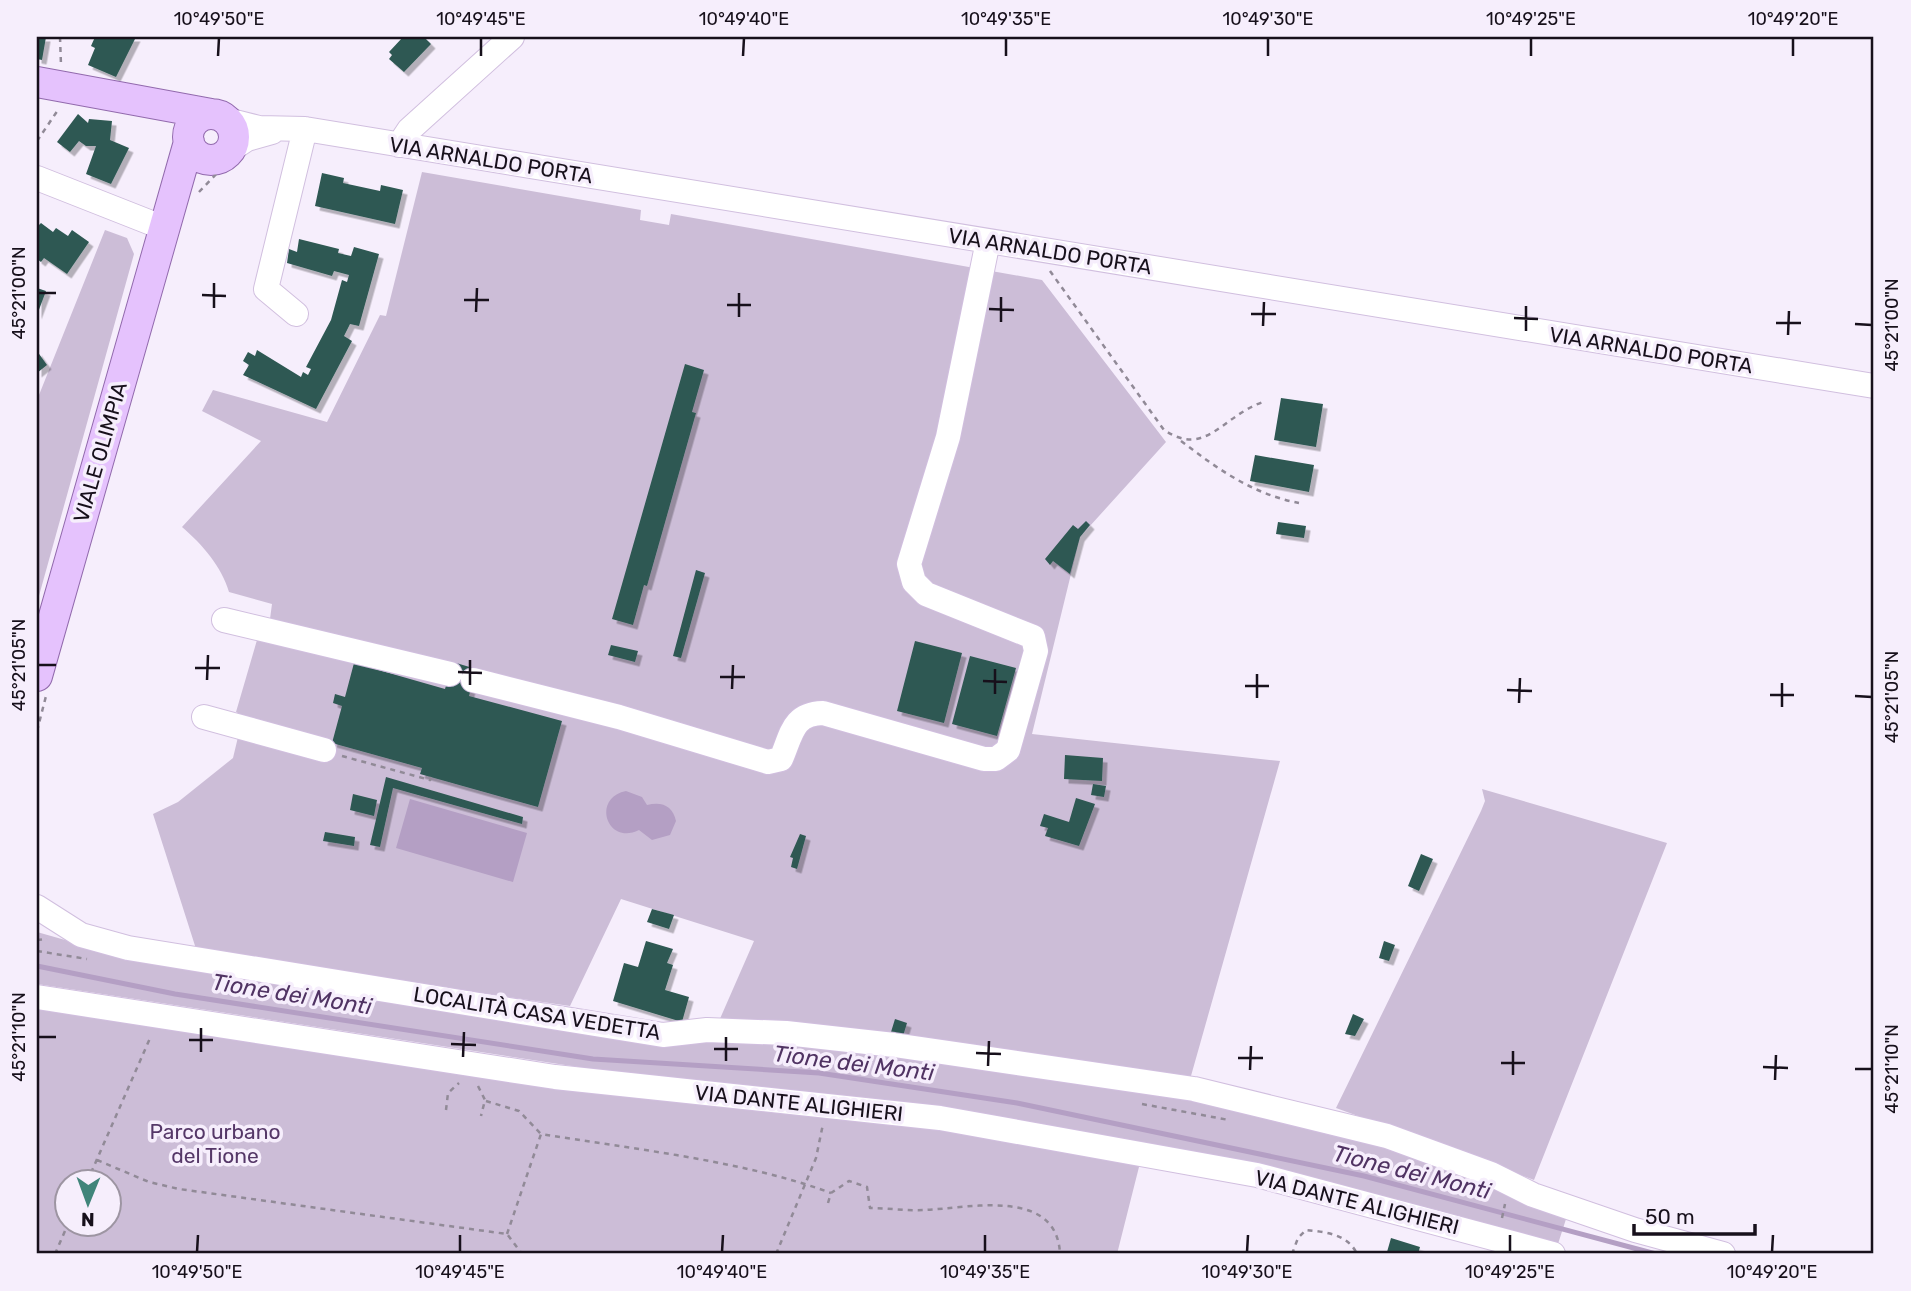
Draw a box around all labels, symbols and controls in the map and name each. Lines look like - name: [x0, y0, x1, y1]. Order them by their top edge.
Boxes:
- text: 10°49'50"E: [174, 8, 264, 30]
- text: 10°49'45"E: [436, 8, 526, 30]
- text: 10°49'40"E: [699, 8, 789, 30]
- text: 10°49'35"E: [961, 8, 1051, 30]
- text: 10°49'30"E: [1223, 8, 1313, 30]
- text: 10°49'25"E: [1486, 8, 1576, 30]
- text: 10°49'20"E: [1748, 8, 1838, 30]
- street label: VIA ARNALDO PORTA: [387, 132, 595, 188]
- street label: VIA ARNALDO PORTA: [946, 223, 1154, 279]
- text: 45°21'00"N: [8, 246, 30, 340]
- text: 45°21'00"N: [1881, 278, 1903, 372]
- street label: VIA ARNALDO PORTA: [1547, 322, 1755, 378]
- street label: VIALE OLIMPIA: [68, 379, 132, 525]
- text: 45°21'05"N: [8, 619, 30, 711]
- text: 45°21'05"N: [1881, 651, 1903, 743]
- water label: Tione dei Monti: [210, 968, 375, 1021]
- street label: LOCALITÀ CASA VEDETTA: [412, 981, 662, 1045]
- text: 45°21'10"N: [8, 992, 30, 1082]
- text: 45°21'10"N: [1881, 1024, 1903, 1114]
- water label: Tione dei Monti: [772, 1039, 937, 1087]
- street label: VIA DANTE ALIGHIERI: [694, 1080, 904, 1126]
- park label: Parco urbano del Tione: [150, 1119, 280, 1168]
- water label: Tione dei Monti: [1330, 1139, 1495, 1205]
- street label: VIA DANTE ALIGHIERI: [1252, 1165, 1462, 1239]
- north arrow: [52, 1168, 122, 1238]
- scale bar: [1634, 1193, 1755, 1237]
- text: 50 m: [1645, 1204, 1695, 1229]
- text: N: [81, 1208, 95, 1231]
- text: 10°49'50"E: [152, 1261, 242, 1283]
- text: 10°49'45"E: [415, 1261, 505, 1283]
- text: 10°49'40"E: [677, 1261, 767, 1283]
- text: 10°49'35"E: [940, 1261, 1030, 1283]
- text: 10°49'30"E: [1202, 1261, 1292, 1283]
- text: 10°49'25"E: [1465, 1261, 1555, 1283]
- text: 10°49'20"E: [1727, 1261, 1817, 1283]

